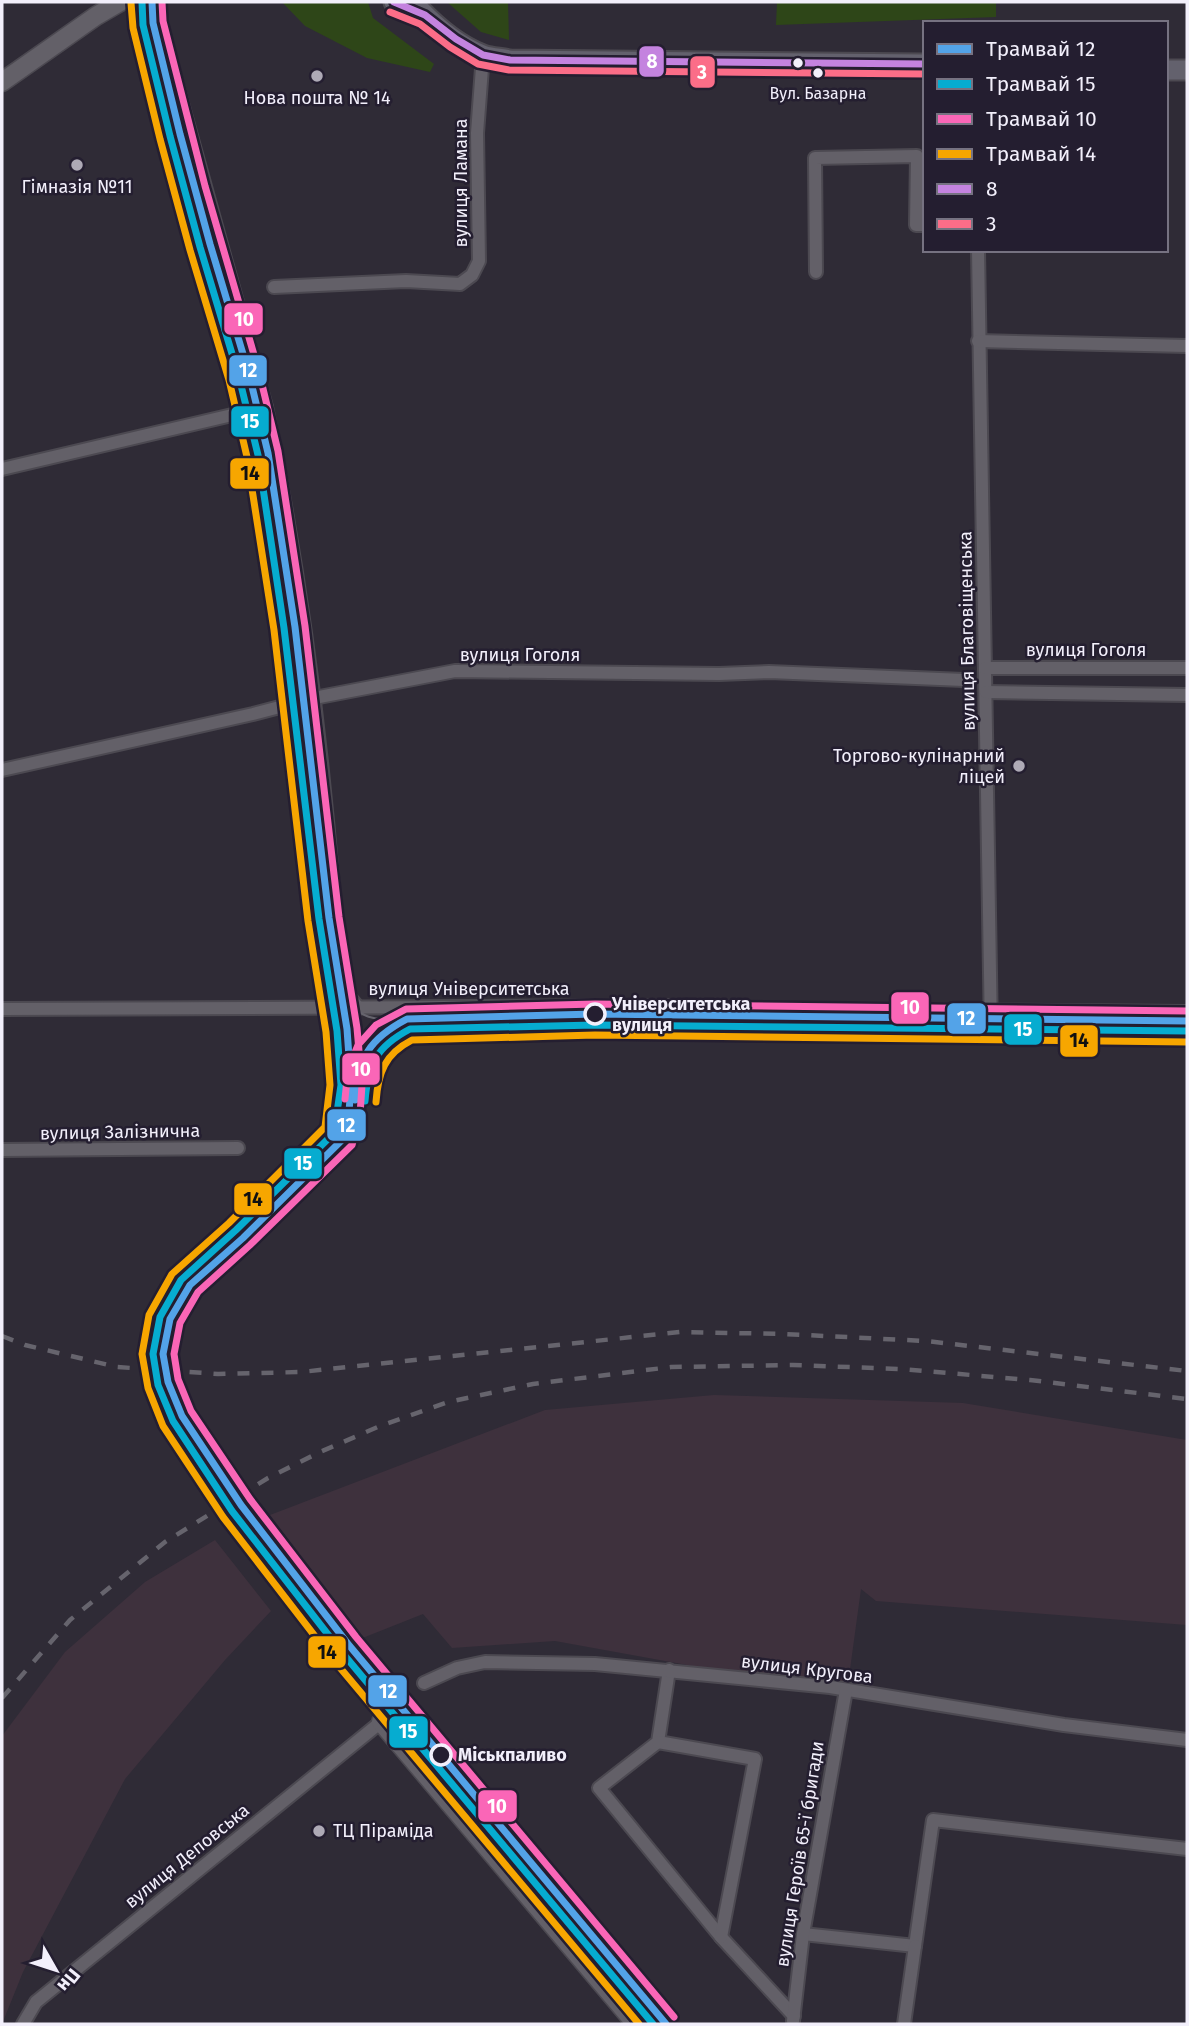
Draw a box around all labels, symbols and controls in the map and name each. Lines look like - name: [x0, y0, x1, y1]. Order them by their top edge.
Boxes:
- legend: [923, 21, 1168, 252]
- text: Трамвай 12: [986, 36, 1095, 62]
- line badge: 8: [638, 45, 665, 78]
- text: 8: [646, 50, 658, 73]
- line badge: 3: [689, 55, 716, 89]
- unlabelled marker: [791, 56, 805, 70]
- text: 3: [696, 61, 707, 84]
- marker: Вул. Базарна: [811, 66, 825, 80]
- marker: Нова пошта № 14: [309, 68, 325, 84]
- text: Трамвай 15: [986, 71, 1095, 97]
- place label: Вул. Базарна: [770, 84, 866, 103]
- place label: Нова пошта № 14: [243, 87, 391, 109]
- text: Трамвай 10: [986, 106, 1097, 132]
- street label: вулиця Ламана: [450, 119, 472, 247]
- text: Трамвай 14: [986, 141, 1096, 167]
- marker: Гімназія №11: [69, 157, 85, 173]
- place label: Гімназія №11: [21, 176, 133, 198]
- text: 8: [986, 176, 998, 202]
- text: 3: [986, 211, 996, 237]
- line badge: 10: [223, 302, 264, 336]
- text: 10: [234, 308, 254, 331]
- line badge: 12: [228, 354, 268, 387]
- text: 12: [239, 359, 257, 382]
- line badge: 15: [230, 405, 270, 438]
- text: 15: [240, 410, 260, 433]
- line badge: 14: [229, 457, 270, 490]
- text: 14: [240, 462, 260, 485]
- street label: вулиця Благовіщенська: [954, 531, 980, 731]
- street label: вулиця Гоголя: [1026, 639, 1146, 661]
- street label: вулиця Гоголя: [460, 644, 580, 666]
- place label: Торгово-кулінарний ліцей: [833, 745, 1005, 788]
- marker: Торгово-кулінарний ліцей: [1011, 758, 1027, 774]
- street label: вулиця Університетська: [368, 978, 570, 1000]
- line badge: 10: [890, 991, 930, 1025]
- place label: Університетська вулиця: [611, 993, 750, 1036]
- text: 10: [900, 996, 920, 1019]
- line badge: 12: [946, 1002, 987, 1035]
- marker: Університетська вулиця: [584, 1003, 606, 1025]
- text: 12: [957, 1007, 975, 1030]
- line badge: 15: [1003, 1013, 1043, 1046]
- text: 15: [1013, 1018, 1033, 1041]
- line badge: 14: [1059, 1024, 1099, 1058]
- text: 14: [1069, 1029, 1089, 1052]
- line badge: 10: [341, 1052, 381, 1086]
- text: 10: [351, 1058, 371, 1081]
- line badge: 12: [326, 1108, 367, 1142]
- text: 12: [337, 1114, 355, 1137]
- street label: вулиця Залізнична: [40, 1120, 200, 1144]
- line badge: 15: [283, 1147, 323, 1180]
- text: 15: [293, 1152, 313, 1175]
- line badge: 14: [233, 1182, 273, 1216]
- text: 14: [243, 1188, 263, 1211]
- line badge: 14: [307, 1635, 347, 1669]
- text: 14: [317, 1641, 337, 1664]
- street label: вулиця Кругова: [740, 1650, 874, 1688]
- line badge: 12: [367, 1674, 408, 1708]
- text: 12: [379, 1680, 397, 1703]
- line badge: 15: [388, 1715, 429, 1749]
- text: 15: [398, 1720, 418, 1743]
- street label: вулиця Героїв 65-ї бригади: [771, 1739, 829, 1969]
- marker: Міськпаливо: [430, 1744, 452, 1766]
- place label: Міськпаливо: [458, 1744, 567, 1766]
- line badge: 10: [477, 1789, 518, 1823]
- text: 10: [487, 1795, 507, 1818]
- street label: вулиця Деповська: [120, 1799, 254, 1913]
- place label: ТЦ Піраміда: [333, 1820, 434, 1842]
- marker: ТЦ Піраміда: [311, 1823, 327, 1839]
- north arrow: [21, 1935, 91, 2005]
- text: Пн: [52, 1964, 85, 1997]

